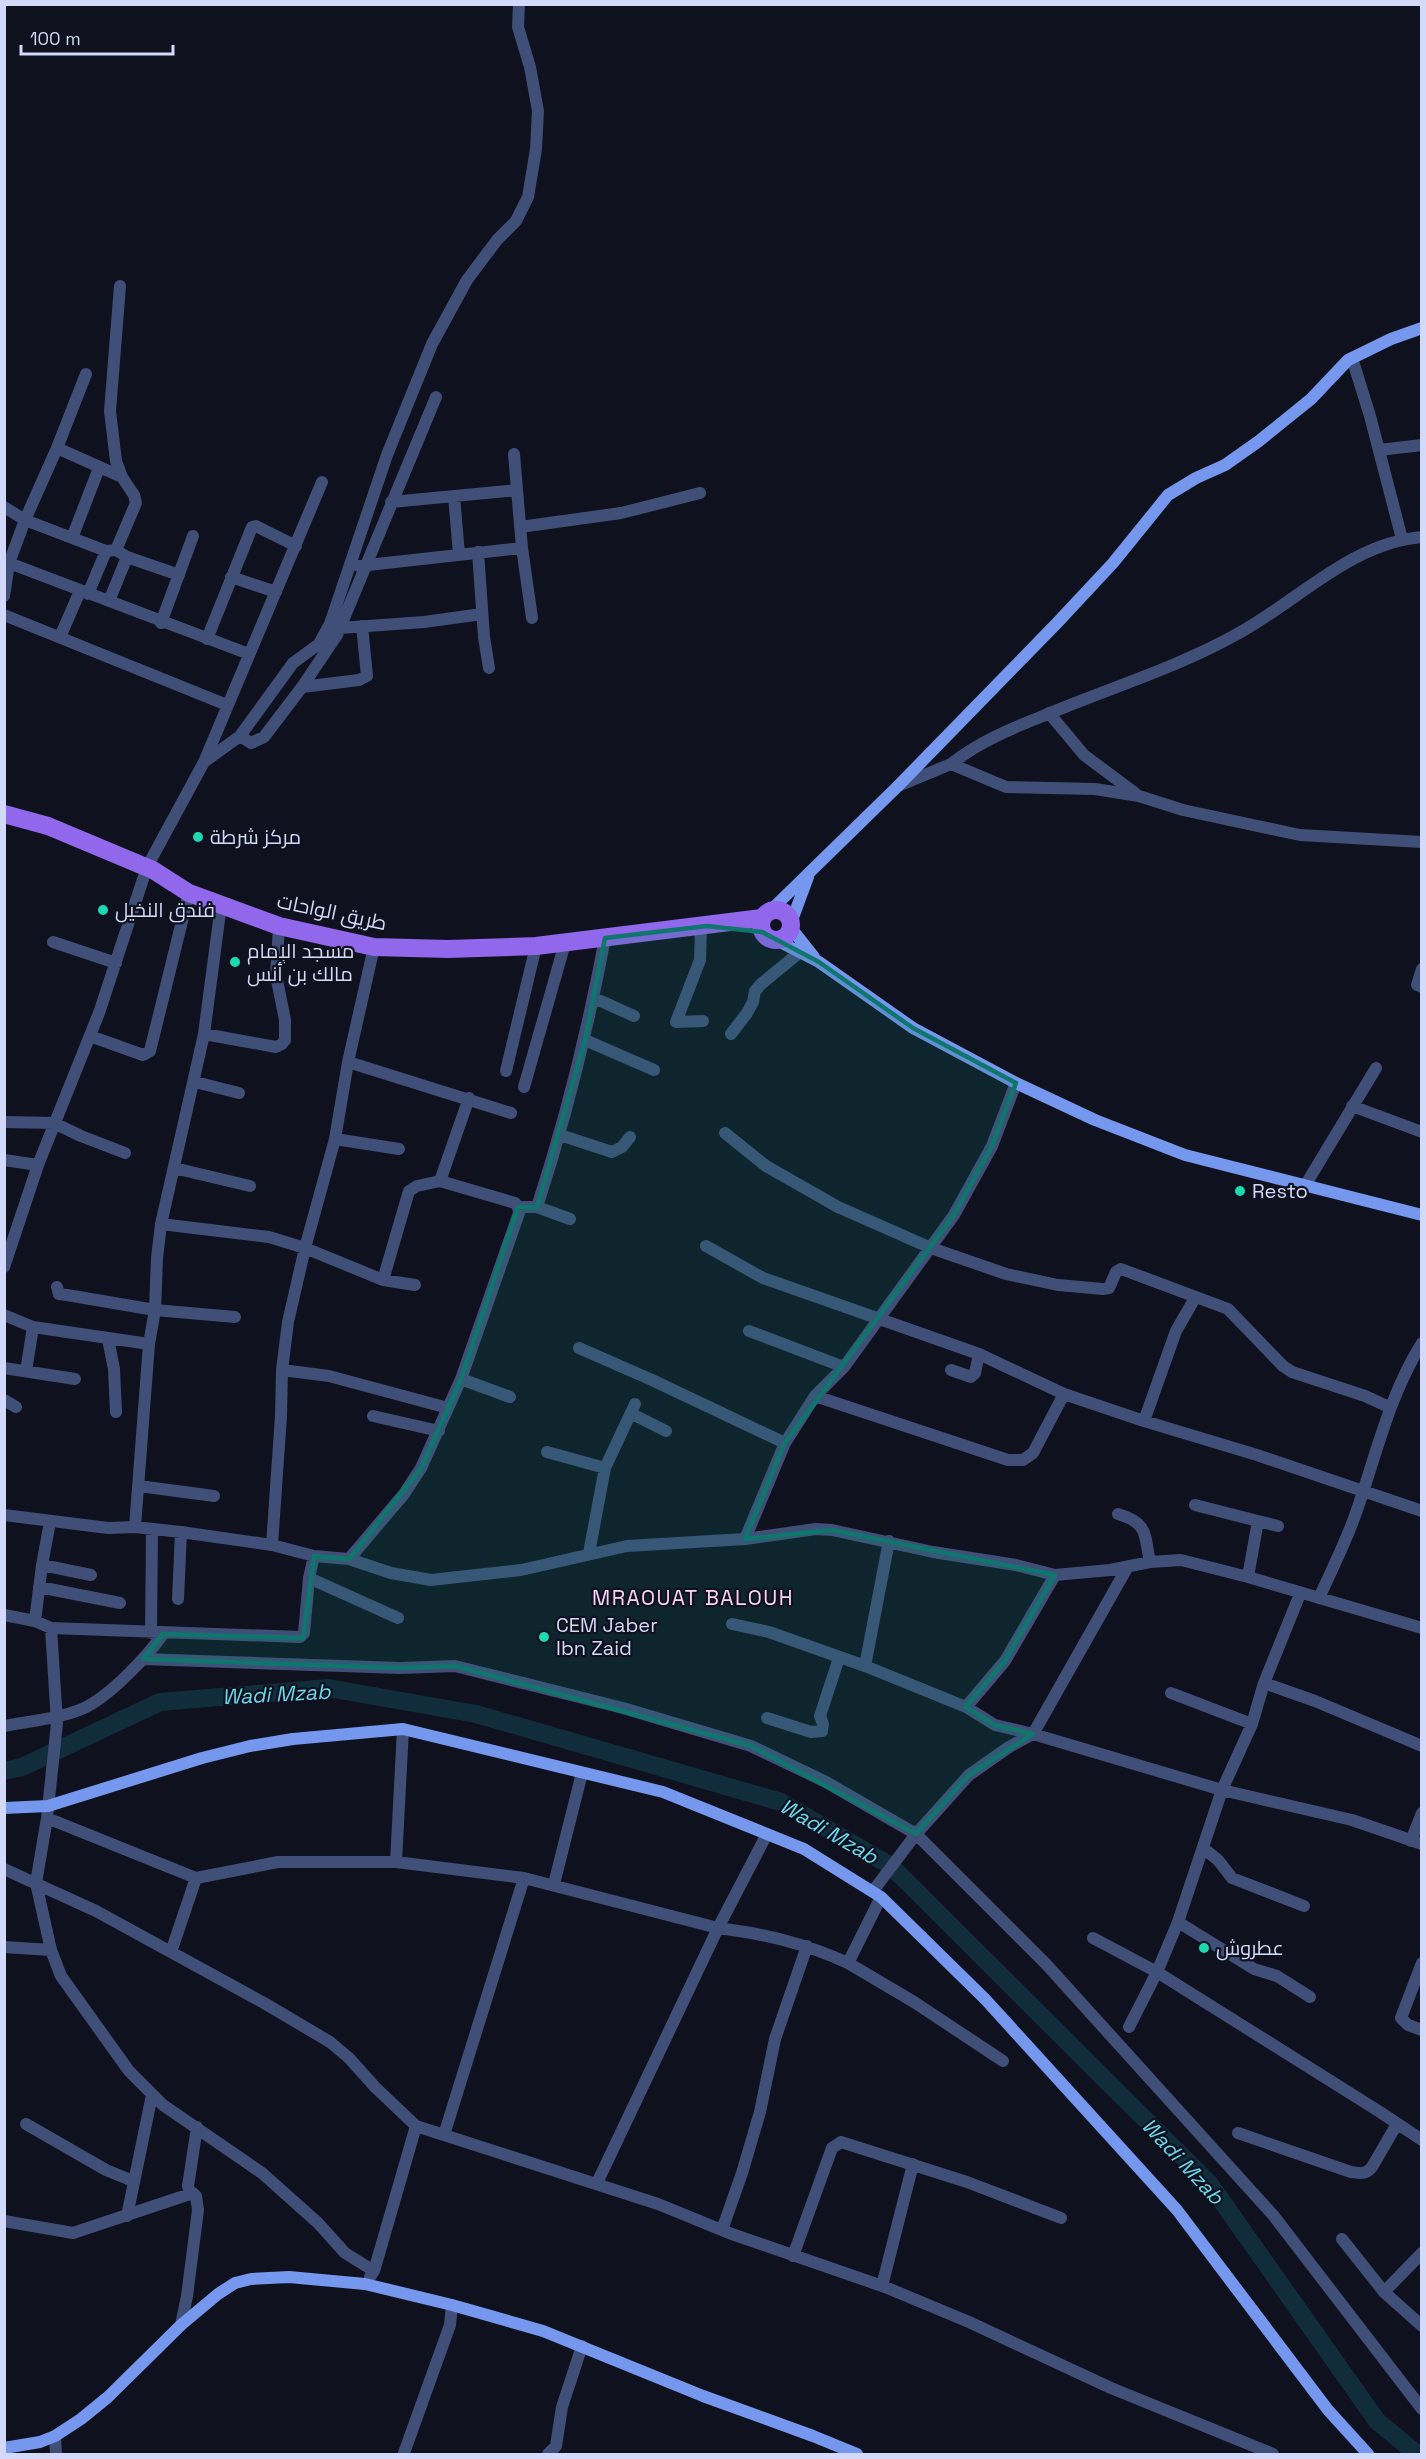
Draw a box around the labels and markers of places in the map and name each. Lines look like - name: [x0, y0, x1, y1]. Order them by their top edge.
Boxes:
- place label: مركز شرطة: [210, 824, 301, 850]
- marker: مركز شرطة: [191, 830, 205, 844]
- place label: فندق النخيل: [115, 897, 215, 923]
- marker: فندق النخيل: [96, 903, 110, 917]
- place label: مسجد الإمام مالك بن أنس: [247, 938, 354, 987]
- marker: مسجد الإمام مالك بن أنس: [228, 955, 242, 969]
- place label: Resto: [1252, 1178, 1308, 1204]
- marker: Resto: [1233, 1184, 1247, 1198]
- place label: CEM Jaber Ibn Zaid: [556, 1612, 658, 1661]
- marker: CEM Jaber Ibn Zaid: [537, 1630, 551, 1644]
- place label: عطروش: [1216, 1935, 1284, 1961]
- marker: عطروش: [1197, 1941, 1211, 1955]

